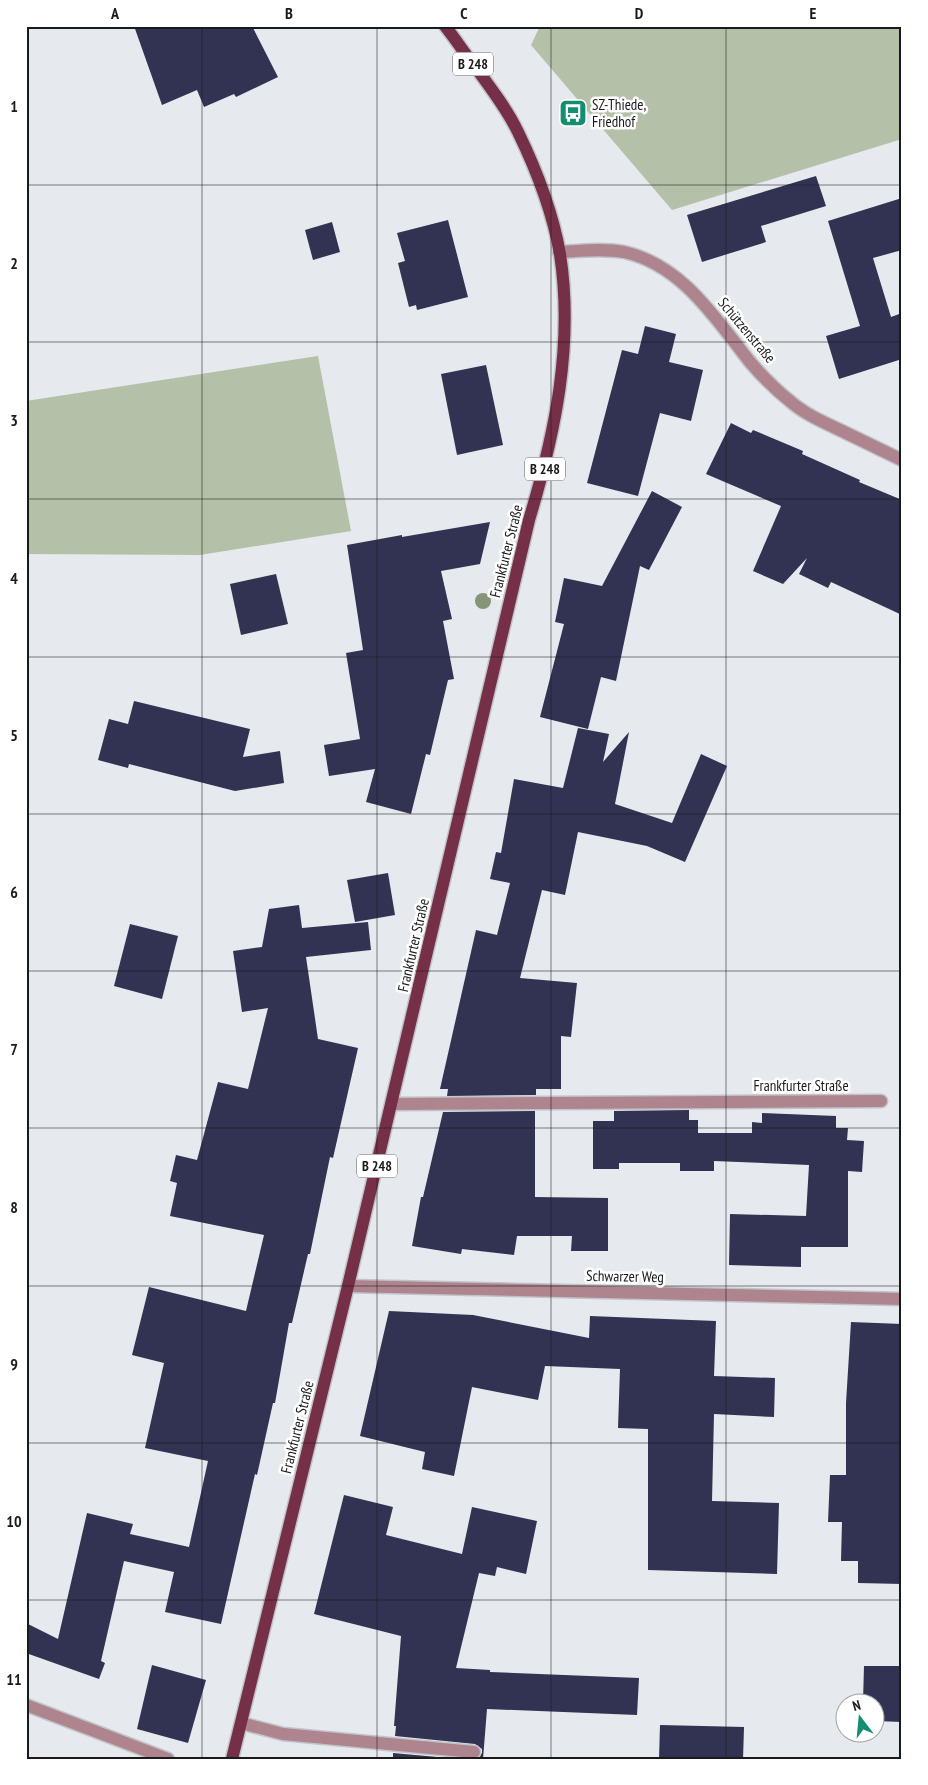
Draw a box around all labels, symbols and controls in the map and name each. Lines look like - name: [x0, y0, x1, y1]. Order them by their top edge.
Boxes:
- text: A: [110, 3, 120, 23]
- text: B: [285, 3, 293, 23]
- text: C: [460, 3, 468, 23]
- text: D: [635, 3, 644, 23]
- text: E: [810, 3, 817, 23]
- road number: B 248: [453, 52, 493, 76]
- place label: SZ-Thiede, Friedhof: [592, 95, 647, 131]
- text: 1: [10, 96, 18, 116]
- bus stop icon: SZ-Thiede, Friedhof: [558, 98, 588, 128]
- text: 2: [10, 253, 18, 273]
- street label: Schützenstraße: [714, 293, 780, 367]
- text: 3: [10, 410, 18, 430]
- road number: B 248: [525, 458, 565, 480]
- street label: Frankfurter Straße: [485, 503, 527, 599]
- text: 4: [10, 568, 18, 588]
- text: 5: [10, 725, 18, 745]
- text: 6: [10, 882, 18, 902]
- street label: Frankfurter Straße: [393, 896, 433, 994]
- text: 7: [10, 1039, 18, 1059]
- street label: Frankfurter Straße: [753, 1076, 849, 1095]
- road number: B 248: [357, 1154, 397, 1178]
- text: 8: [10, 1197, 18, 1217]
- street label: Schwarzer Weg: [586, 1266, 664, 1286]
- text: 9: [10, 1354, 18, 1374]
- street label: Frankfurter Straße: [276, 1379, 318, 1475]
- text: 10: [6, 1511, 22, 1531]
- text: 11: [6, 1669, 22, 1689]
- north arrow: [836, 1692, 886, 1742]
- text: N: [850, 1696, 863, 1715]

